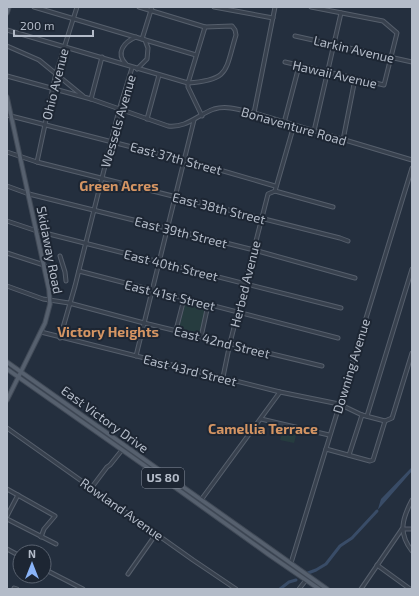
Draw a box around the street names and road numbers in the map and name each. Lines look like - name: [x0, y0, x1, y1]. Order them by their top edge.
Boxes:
- street label: Larkin Avenue: [312, 32, 396, 66]
- street label: Ohio Avenue: [38, 47, 72, 121]
- street label: Hawaii Avenue: [291, 57, 379, 91]
- street label: Wessels Avenue: [97, 73, 139, 169]
- street label: Bonaventure Road: [240, 103, 348, 149]
- street label: East 37th Street: [128, 138, 224, 178]
- street label: East 38th Street: [171, 189, 267, 227]
- street label: Skidaway Road: [34, 205, 66, 295]
- street label: East 39th Street: [133, 213, 229, 251]
- street label: Herbed Avenue: [226, 239, 264, 329]
- street label: East 40th Street: [122, 246, 220, 284]
- street label: East 41st Street: [123, 276, 217, 314]
- street label: Downing Avenue: [329, 317, 373, 415]
- street label: East 42nd Street: [172, 322, 272, 362]
- street label: East 43rd Street: [142, 351, 238, 389]
- street label: East Victory Drive: [58, 382, 152, 456]
- road number: US 80: [142, 468, 184, 488]
- street label: Rowland Avenue: [77, 474, 167, 544]

